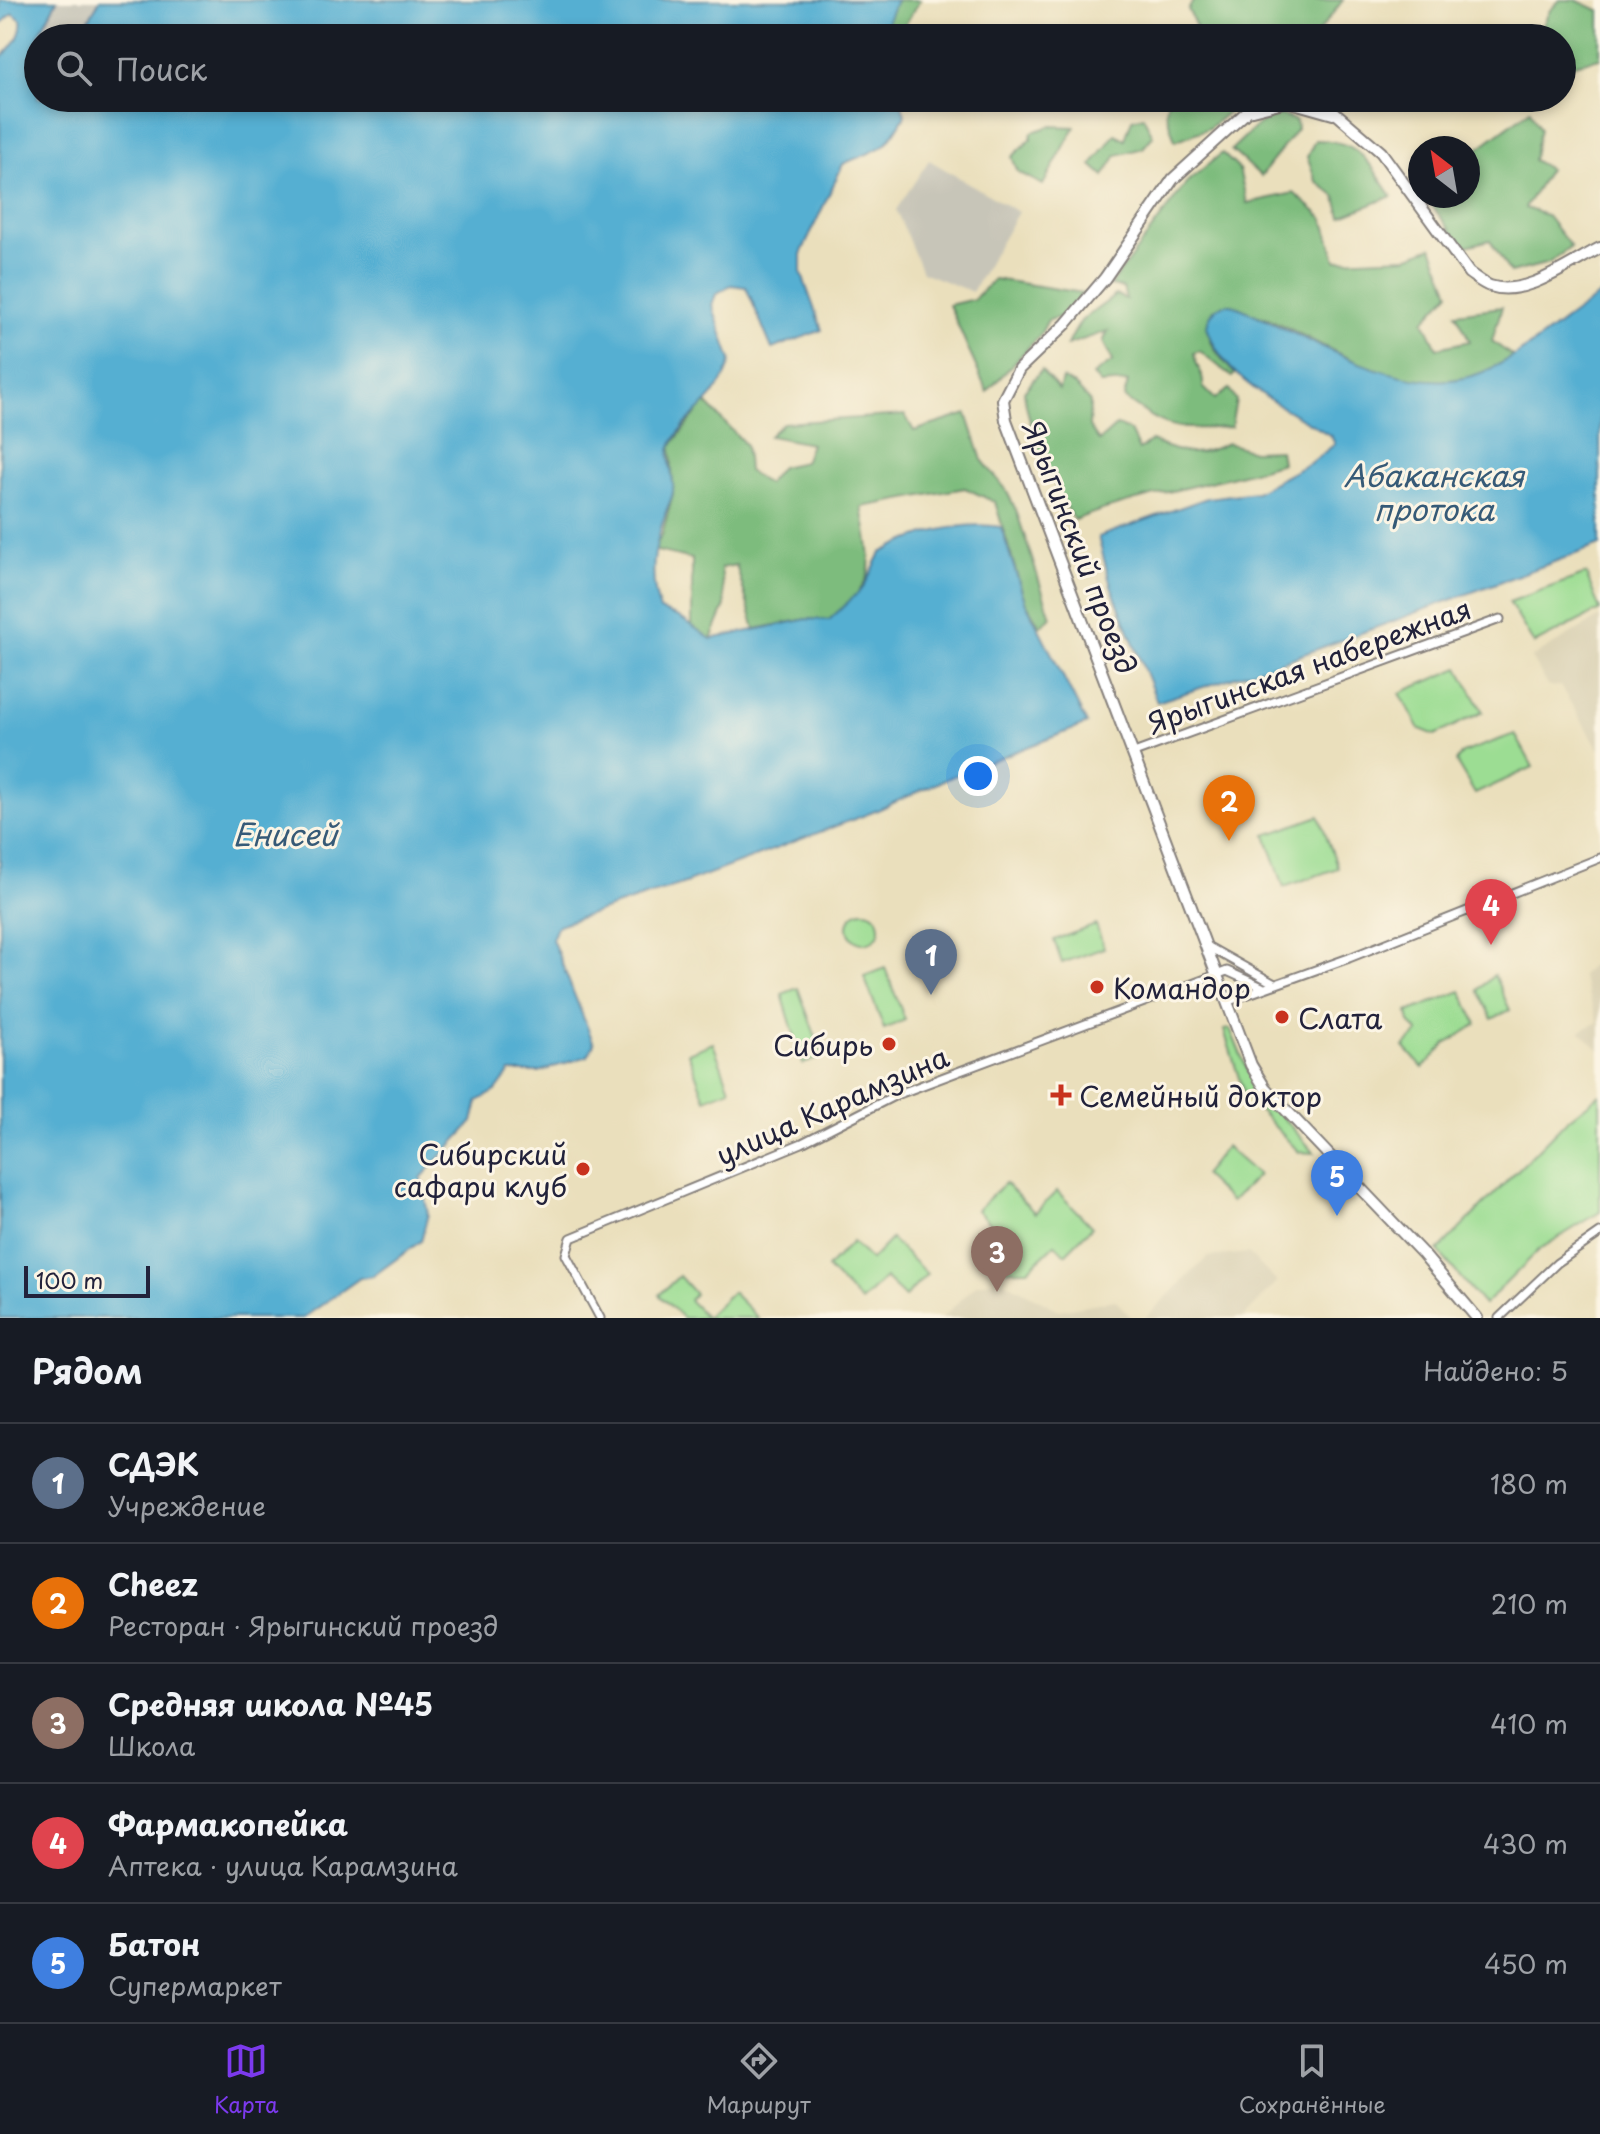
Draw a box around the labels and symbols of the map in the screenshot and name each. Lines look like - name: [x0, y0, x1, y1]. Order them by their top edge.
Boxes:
- north arrow: [1408, 136, 1480, 208]
- street label: Ярыгинский проезд: [1013, 414, 1149, 680]
- water label: Абаканская протока: [1344, 452, 1526, 531]
- street label: Ярыгинская набережная: [1141, 586, 1477, 744]
- your location: [958, 756, 998, 796]
- pin: 2: [1203, 775, 1255, 841]
- water label: Енисей: [233, 811, 341, 856]
- pin: 4: [1465, 879, 1517, 945]
- pin: 1: [905, 929, 957, 995]
- place label: Командор: [1113, 966, 1251, 1009]
- marker: Командор: [1088, 978, 1106, 996]
- place label: Слата: [1298, 996, 1383, 1039]
- marker: Слата: [1273, 1008, 1291, 1026]
- place label: Сибирь: [773, 1023, 873, 1066]
- street label: улица Карамзина: [709, 1034, 956, 1176]
- marker: Сибирь: [880, 1035, 898, 1053]
- place label: Семейный доктор: [1079, 1074, 1322, 1117]
- marker: Семейный доктор: [1050, 1084, 1072, 1106]
- place label: Сибирский сафари клуб: [394, 1132, 567, 1207]
- pin: 5: [1311, 1150, 1363, 1216]
- marker: Сибирский сафари клуб: [574, 1160, 592, 1178]
- pin: 3: [971, 1226, 1023, 1292]
- scale bar: [24, 1262, 150, 1298]

